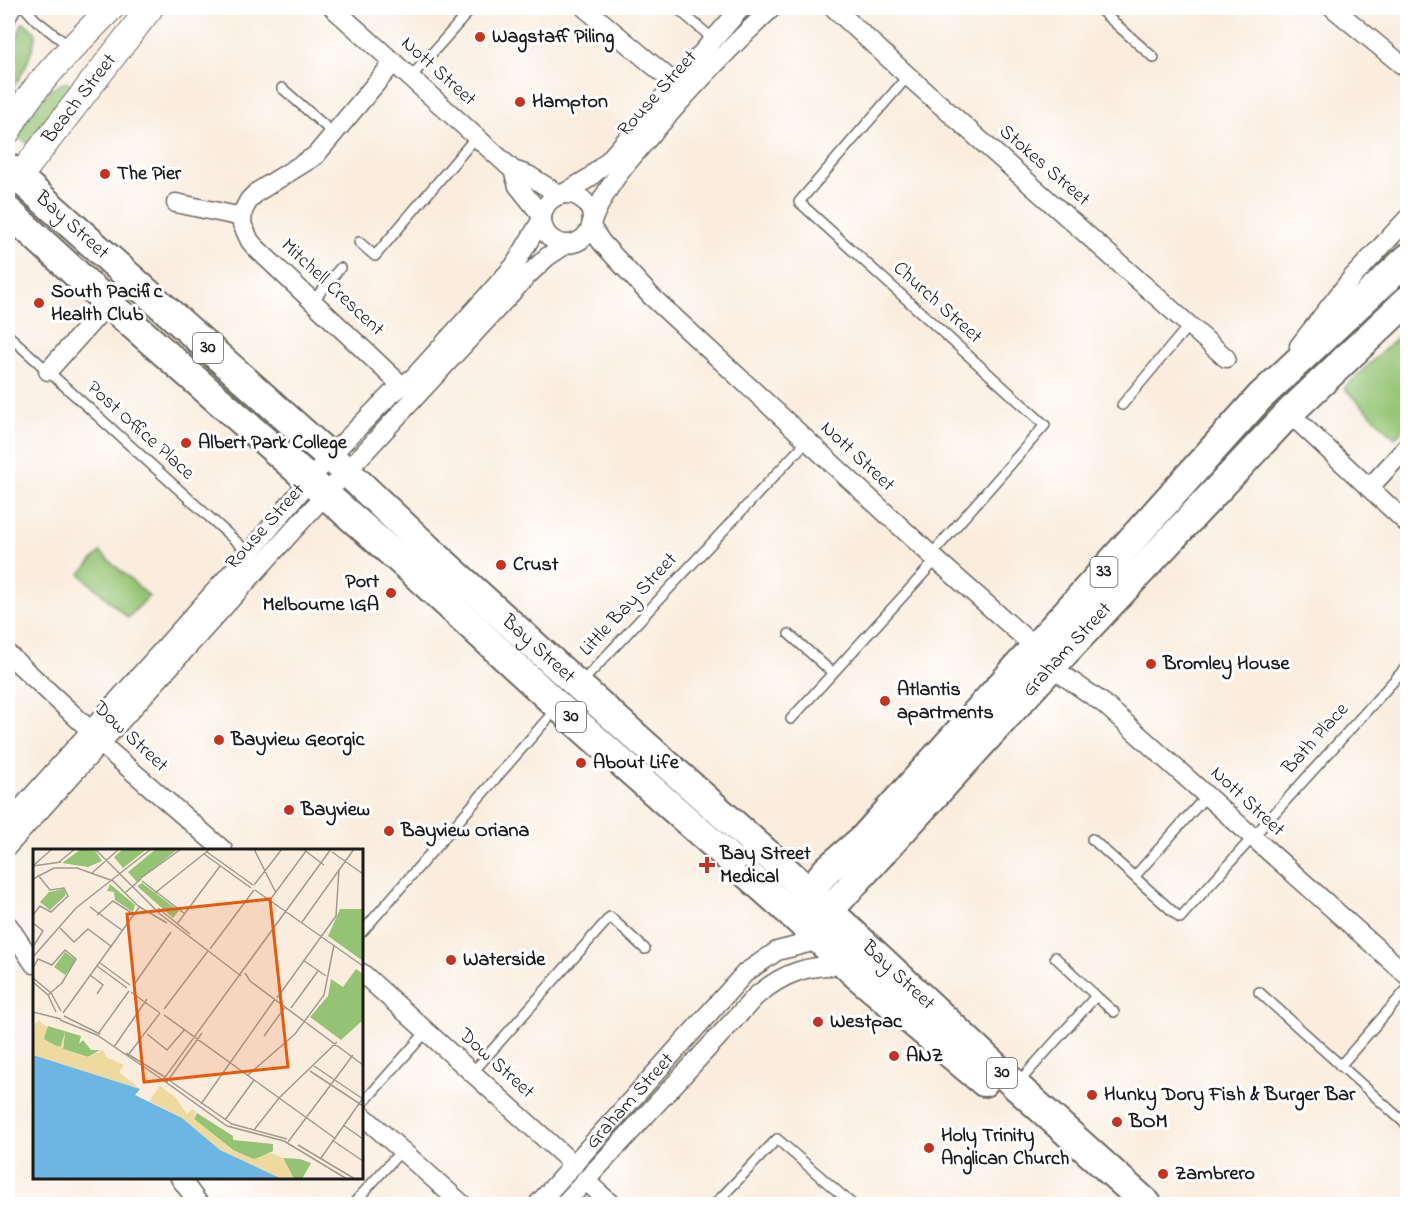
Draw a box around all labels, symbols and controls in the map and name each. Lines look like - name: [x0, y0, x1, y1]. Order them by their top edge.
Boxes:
- place label: Wagstaff Piling: [492, 23, 614, 53]
- street label: Nott Street: [394, 30, 482, 114]
- marker: Wagstaff Piling: [473, 30, 487, 44]
- street label: Rouse Street: [611, 44, 705, 144]
- street label: Beach Street: [35, 47, 124, 151]
- place label: Hampton: [532, 88, 608, 117]
- marker: Hampton: [513, 95, 527, 109]
- street label: Stokes Street: [992, 118, 1096, 214]
- place label: The Pier: [117, 160, 182, 189]
- marker: The Pier: [98, 167, 112, 181]
- street label: Bay Street: [28, 184, 116, 267]
- street label: Mitchell Crescent: [274, 232, 390, 344]
- street label: Church Street: [886, 255, 988, 351]
- place label: South Pacific Health Club: [51, 278, 163, 330]
- marker: South Pacific Health Club: [32, 296, 46, 310]
- road number: 30: [193, 333, 223, 363]
- street label: Post Office Place: [80, 375, 200, 487]
- street label: Nott Street: [813, 415, 901, 499]
- place label: Albert Park College: [198, 429, 348, 459]
- marker: Albert Park College: [179, 436, 193, 450]
- street label: Rouse Street: [219, 477, 313, 577]
- street label: Little Bay Street: [573, 546, 685, 663]
- place label: Crust: [513, 551, 559, 580]
- road number: 33: [1090, 557, 1118, 587]
- marker: Crust: [494, 558, 508, 572]
- place label: Port Melbourne IGA: [263, 568, 379, 620]
- marker: Port Melbourne IGA: [384, 586, 398, 600]
- street label: Graham Street: [1015, 596, 1119, 704]
- street label: Bay Street: [494, 607, 582, 690]
- place label: Bromley House: [1162, 650, 1291, 680]
- marker: Bromley House: [1144, 657, 1158, 671]
- place label: Atlantis apartments: [897, 676, 994, 728]
- street label: Dow Street: [85, 694, 174, 780]
- marker: Atlantis apartments: [878, 694, 892, 708]
- street label: Bath Place: [1275, 697, 1356, 782]
- road number: 30: [556, 702, 586, 732]
- place label: Bayview Georgic: [230, 726, 365, 756]
- marker: Bayview Georgic: [212, 733, 226, 747]
- place label: About Life: [593, 749, 680, 778]
- marker: About Life: [574, 756, 588, 770]
- street label: Nott Street: [1203, 760, 1291, 844]
- place label: Bayview: [300, 796, 370, 826]
- marker: Bayview: [282, 803, 296, 817]
- place label: Bayview Oriana: [400, 817, 529, 847]
- marker: Bayview Oriana: [382, 824, 396, 838]
- place label: Bay Street Medical: [719, 840, 811, 892]
- inset map: [33, 849, 363, 1179]
- marker: Bay Street Medical: [698, 856, 716, 874]
- street label: Bay Street: [854, 933, 941, 1017]
- place label: Waterside: [463, 946, 546, 975]
- marker: Waterside: [444, 953, 458, 967]
- place label: Westpac: [830, 1008, 903, 1037]
- marker: Westpac: [811, 1015, 825, 1029]
- street label: Dow Street: [451, 1021, 541, 1106]
- place label: ANZ: [906, 1042, 943, 1071]
- street label: Graham Street: [579, 1046, 681, 1156]
- marker: ANZ: [887, 1049, 901, 1063]
- road number: 30: [987, 1058, 1017, 1088]
- place label: Hunky Dory Fish & Burger Bar: [1104, 1081, 1356, 1111]
- marker: Hunky Dory Fish & Burger Bar: [1085, 1088, 1099, 1102]
- place label: BOM: [1128, 1108, 1168, 1137]
- marker: BOM: [1110, 1115, 1124, 1129]
- place label: Holy Trinity Anglican Church: [941, 1122, 1069, 1175]
- marker: Holy Trinity Anglican Church: [922, 1141, 936, 1155]
- place label: Zambrero: [1175, 1160, 1255, 1189]
- marker: Zambrero: [1156, 1167, 1170, 1181]

